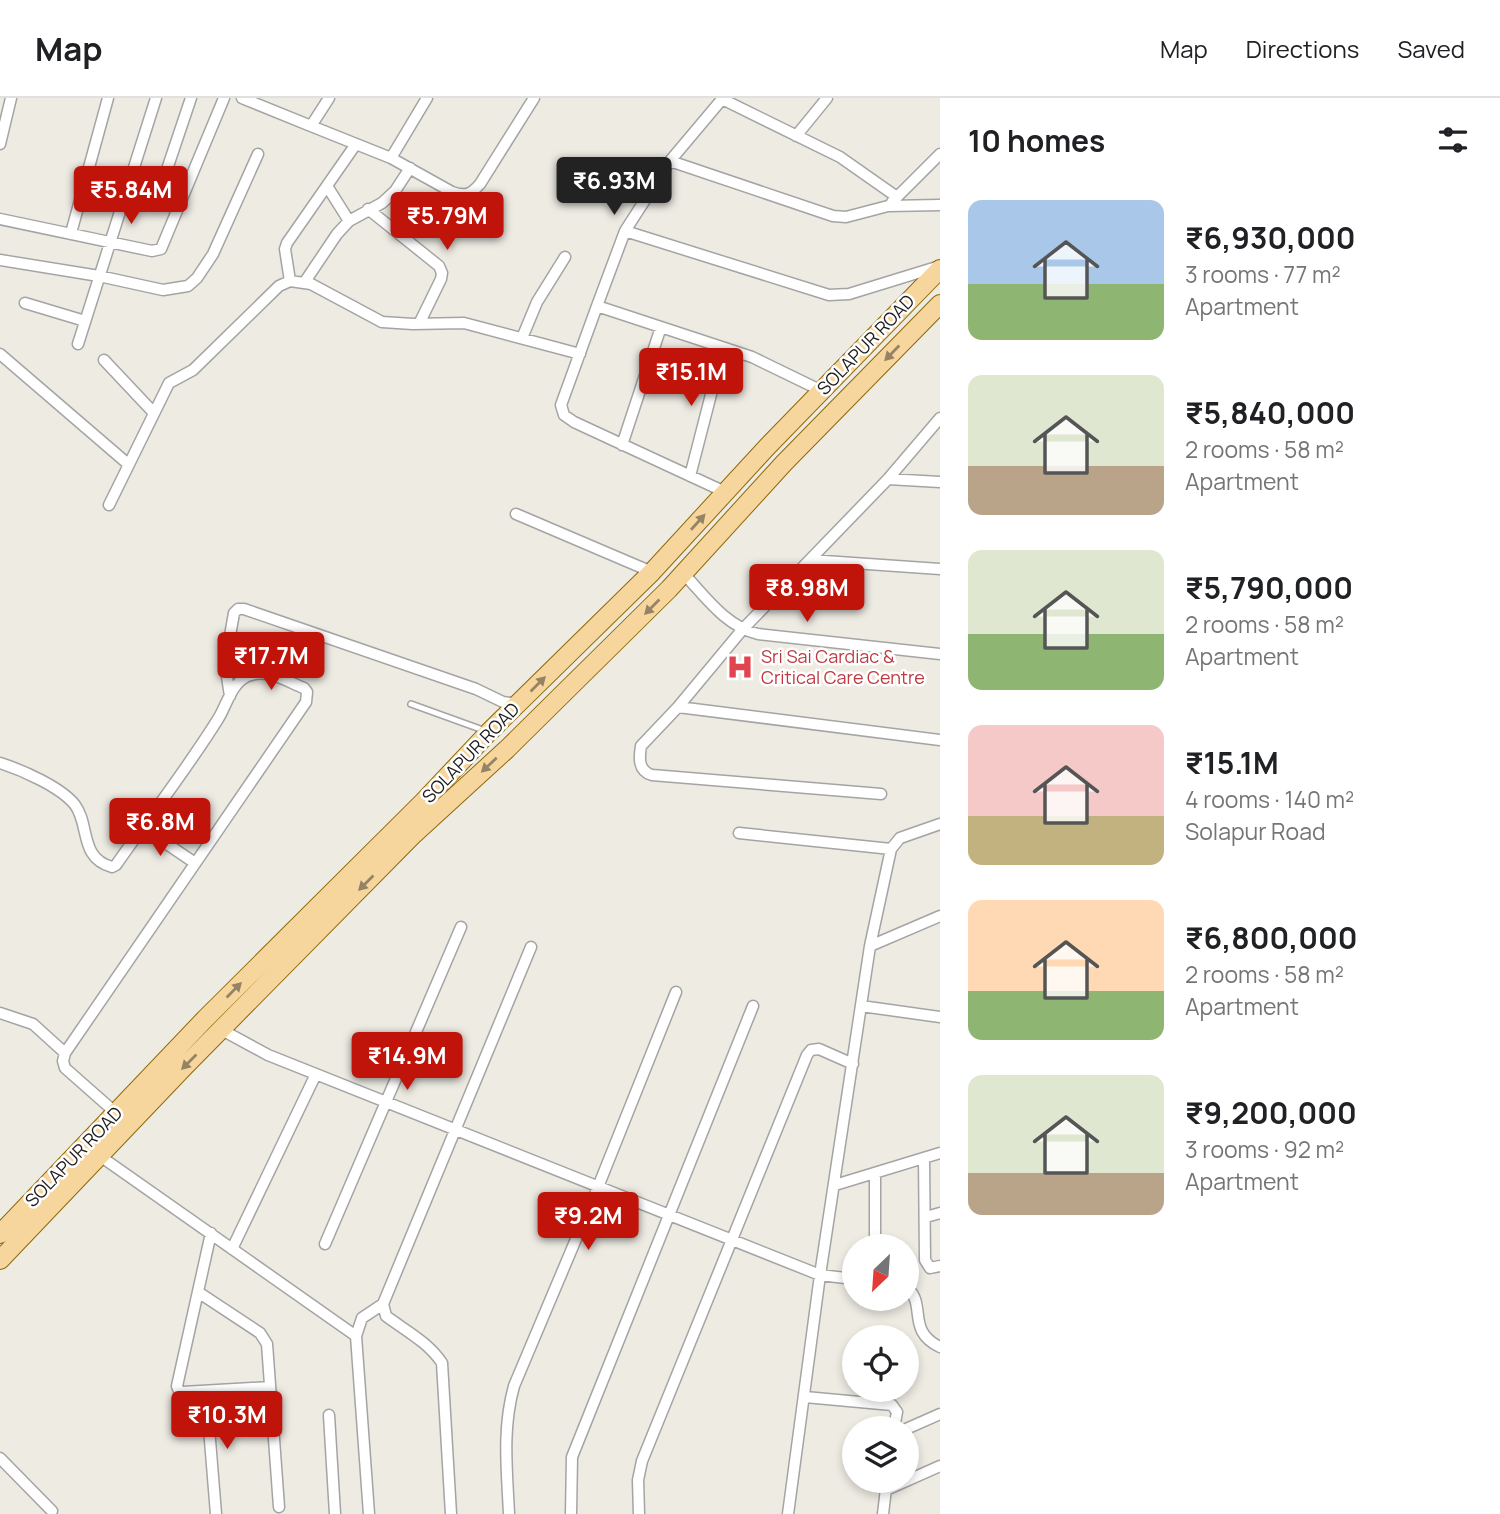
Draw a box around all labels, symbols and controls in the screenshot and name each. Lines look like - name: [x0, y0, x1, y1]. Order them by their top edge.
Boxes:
- text: Map: [35, 26, 103, 71]
- text: Map: [1160, 32, 1208, 65]
- text: Directions: [1246, 32, 1359, 65]
- text: Saved: [1397, 32, 1465, 65]
- text: 10 homes: [968, 120, 1105, 161]
- icon: filters: [1434, 121, 1472, 159]
- pin: ₹6.93M: [557, 158, 671, 217]
- text: ₹6.93M: [573, 164, 655, 196]
- pin: ₹5.84M: [74, 166, 188, 226]
- text: ₹5.84M: [90, 173, 172, 205]
- pin: ₹5.79M: [390, 192, 504, 252]
- text: ₹5.79M: [407, 199, 487, 231]
- text: ₹6,930,000: [1185, 217, 1355, 258]
- icon: home: [1024, 228, 1108, 312]
- text: 3 rooms · 77 m²: [1185, 258, 1341, 290]
- street label: SOLAPUR ROAD: [811, 289, 919, 400]
- text: Apartment: [1185, 290, 1299, 322]
- one-way arrow: [884, 344, 901, 361]
- pin: ₹15.1M: [634, 348, 748, 408]
- text: ₹15.1M: [655, 355, 727, 387]
- text: ₹5,840,000: [1185, 392, 1355, 433]
- icon: home: [1024, 403, 1108, 487]
- text: 2 rooms · 58 m²: [1185, 433, 1344, 465]
- text: Apartment: [1185, 465, 1299, 497]
- one-way arrow: [689, 514, 705, 531]
- pin: ₹8.98M: [750, 564, 864, 624]
- text: ₹5,790,000: [1185, 567, 1353, 608]
- text: ₹8.98M: [765, 571, 849, 603]
- icon: home: [1024, 578, 1108, 662]
- one-way arrow: [644, 598, 661, 614]
- text: 2 rooms · 58 m²: [1185, 608, 1344, 640]
- pin: ₹17.7M: [214, 632, 328, 692]
- text: ₹17.7M: [233, 639, 309, 671]
- text: Apartment: [1185, 640, 1299, 672]
- place label: Sri Sai Cardiac & Critical Care Centre: [761, 644, 925, 689]
- hospital icon: Sri Sai Cardiac & Critical Care Centre: [725, 652, 755, 682]
- one-way arrow: [529, 677, 546, 693]
- street label: SOLAPUR ROAD: [416, 697, 524, 808]
- text: ₹15.1M: [1185, 742, 1279, 783]
- icon: home: [1024, 753, 1108, 837]
- one-way arrow: [481, 757, 498, 773]
- text: 4 rooms · 140 m²: [1185, 783, 1354, 815]
- pin: ₹6.8M: [111, 798, 209, 858]
- text: ₹6.8M: [125, 805, 195, 837]
- text: Solapur Road: [1185, 815, 1326, 847]
- one-way arrow: [359, 874, 375, 891]
- text: ₹6,800,000: [1185, 917, 1357, 958]
- icon: home: [1024, 928, 1108, 1012]
- text: 2 rooms · 58 m²: [1185, 958, 1344, 990]
- one-way arrow: [225, 982, 242, 999]
- text: Apartment: [1185, 990, 1299, 1022]
- pin: ₹14.9M: [350, 1032, 464, 1092]
- text: ₹14.9M: [368, 1039, 446, 1071]
- one-way arrow: [181, 1054, 198, 1070]
- text: ₹9,200,000: [1185, 1092, 1357, 1133]
- street label: SOLAPUR ROAD: [19, 1101, 127, 1212]
- icon: home: [1024, 1103, 1108, 1187]
- text: 3 rooms · 92 m²: [1185, 1133, 1344, 1165]
- text: Apartment: [1185, 1165, 1299, 1197]
- pin: ₹9.2M: [539, 1192, 637, 1252]
- text: ₹9.2M: [554, 1199, 622, 1231]
- north arrow: [842, 1234, 919, 1311]
- map controls: [842, 1234, 919, 1493]
- button: locate: [842, 1325, 919, 1402]
- pin: ₹10.3M: [170, 1392, 284, 1451]
- text: ₹10.3M: [187, 1398, 267, 1430]
- button: layers: [842, 1416, 919, 1493]

